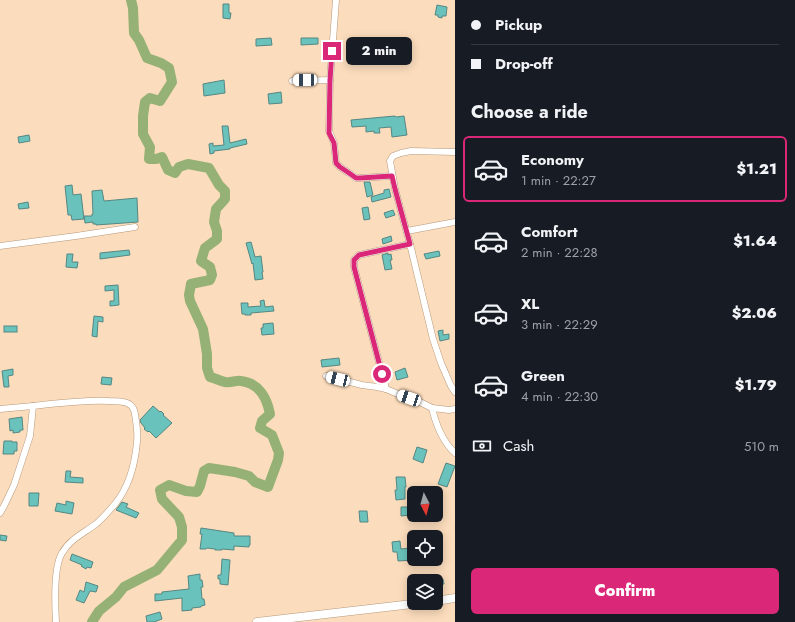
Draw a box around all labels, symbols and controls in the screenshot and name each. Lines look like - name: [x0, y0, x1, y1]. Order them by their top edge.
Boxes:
- text: Pickup: [495, 14, 542, 36]
- callout: 2 min: [346, 37, 412, 65]
- text: 2 min: [362, 41, 396, 60]
- route end: [323, 42, 341, 60]
- text: Drop-off: [495, 53, 553, 75]
- car: [293, 74, 317, 86]
- text: Choose a ride: [471, 99, 588, 125]
- text: Economy: [521, 149, 584, 171]
- icon: car: [473, 151, 509, 187]
- text: $1.21: [737, 158, 777, 180]
- text: 1 min · 22:27: [521, 171, 596, 190]
- text: Comfort: [521, 221, 578, 243]
- icon: car: [473, 223, 509, 259]
- text: $1.64: [733, 230, 777, 252]
- text: 2 min · 22:28: [521, 243, 598, 262]
- text: XL: [521, 293, 539, 315]
- icon: car: [473, 295, 509, 331]
- text: $2.06: [732, 302, 777, 324]
- text: 3 min · 22:29: [521, 315, 598, 334]
- route start: [373, 365, 391, 383]
- text: Green: [521, 365, 565, 387]
- icon: car: [473, 367, 509, 403]
- car: [325, 370, 351, 388]
- text: $1.79: [735, 374, 777, 396]
- text: 4 min · 22:30: [521, 387, 598, 406]
- car: [396, 388, 422, 408]
- icon: cash: [471, 435, 493, 457]
- text: Cash: [503, 435, 534, 457]
- text: 510 m: [744, 437, 779, 456]
- north arrow: [407, 486, 443, 522]
- map controls: [407, 486, 443, 610]
- button: locate: [407, 530, 443, 566]
- button: Confirm: [471, 568, 779, 614]
- button: layers: [407, 574, 443, 610]

